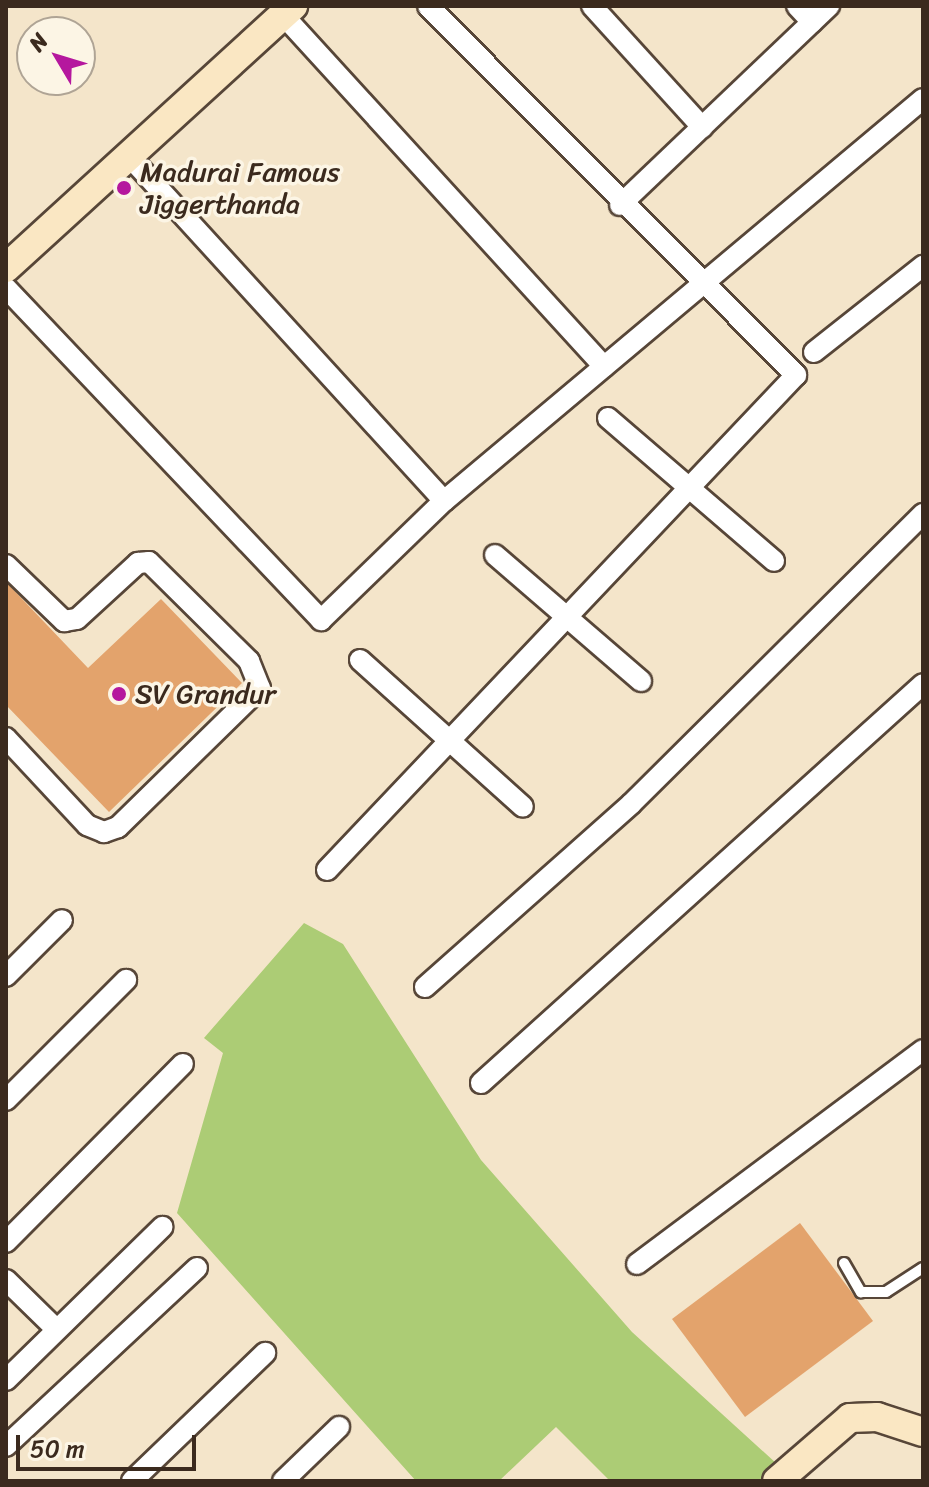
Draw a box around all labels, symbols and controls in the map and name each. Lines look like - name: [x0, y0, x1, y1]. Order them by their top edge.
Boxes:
- north arrow: [16, 16, 96, 96]
- text: N: [18, 24, 58, 60]
- place label: Madurai Famous Jiggerthanda: [140, 155, 340, 221]
- marker: Madurai Famous Jiggerthanda: [115, 179, 133, 197]
- place label: SV Grandur: [135, 677, 276, 711]
- marker: SV Grandur: [110, 685, 128, 703]
- scale bar: [20, 1419, 200, 1469]
- text: 50 m: [30, 1428, 85, 1470]

